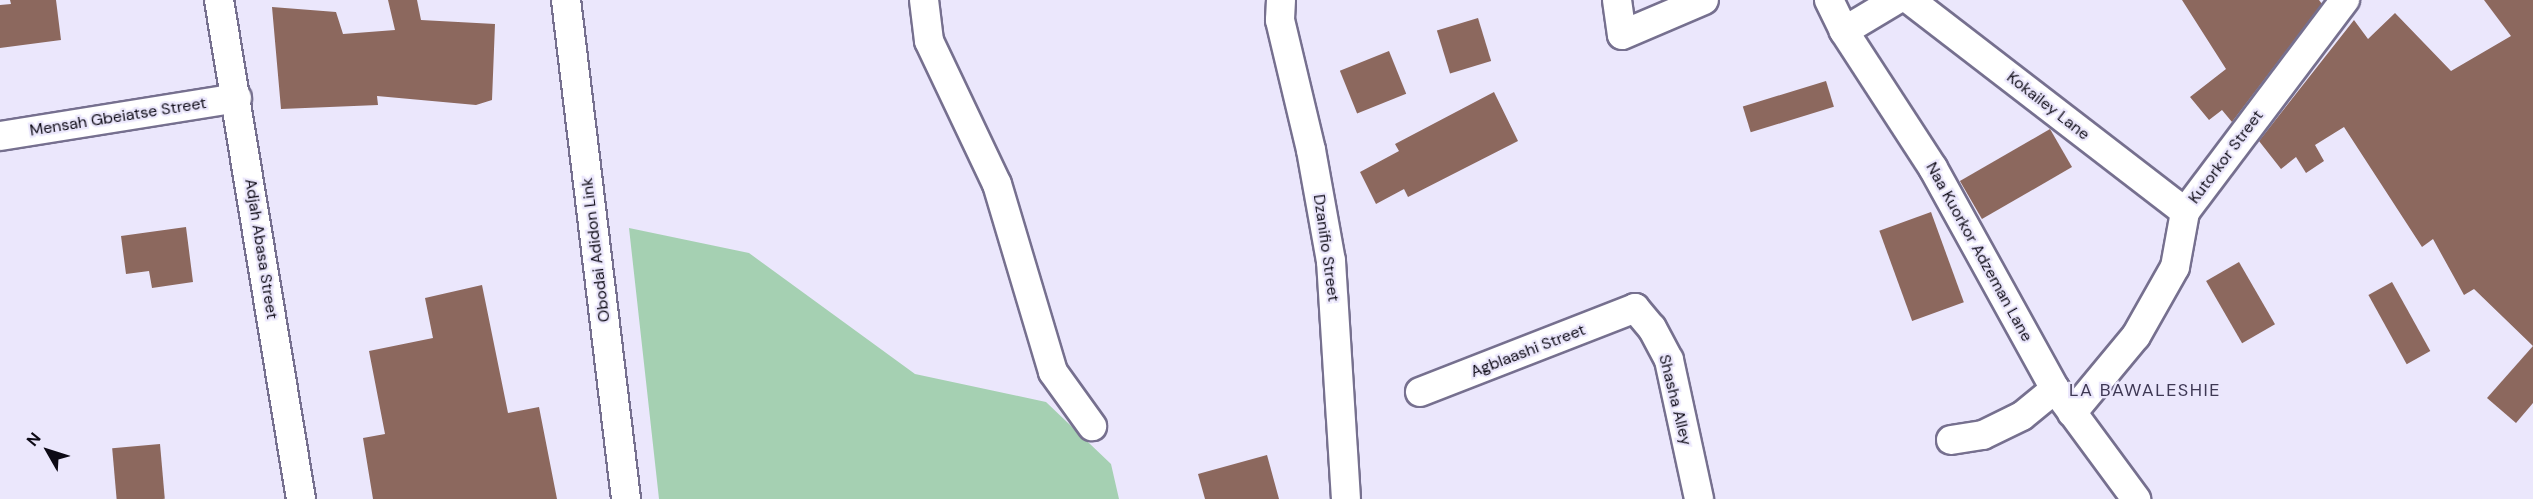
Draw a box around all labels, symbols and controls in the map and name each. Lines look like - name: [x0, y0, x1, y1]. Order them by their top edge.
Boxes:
- street label: Kokailey Lane: [2003, 68, 2093, 144]
- street label: Mensah Gbeiatse Street: [28, 94, 208, 140]
- street label: Kutorkor Street: [2185, 106, 2267, 208]
- street label: Naa Kuorkor Adzeman Lane: [1922, 159, 2036, 345]
- street label: Adjah Abasa Street: [240, 177, 282, 321]
- street label: Obodai Adidon Link: [578, 177, 614, 323]
- street label: Dzanifio Street: [1309, 193, 1343, 303]
- street label: Agblaashi Street: [1468, 320, 1588, 382]
- street label: Shasha Alley: [1654, 353, 1696, 447]
- district label: LA BAWALESHIE: [2069, 379, 2221, 401]
- north arrow: [18, 421, 78, 481]
- text: N: [22, 428, 45, 451]

